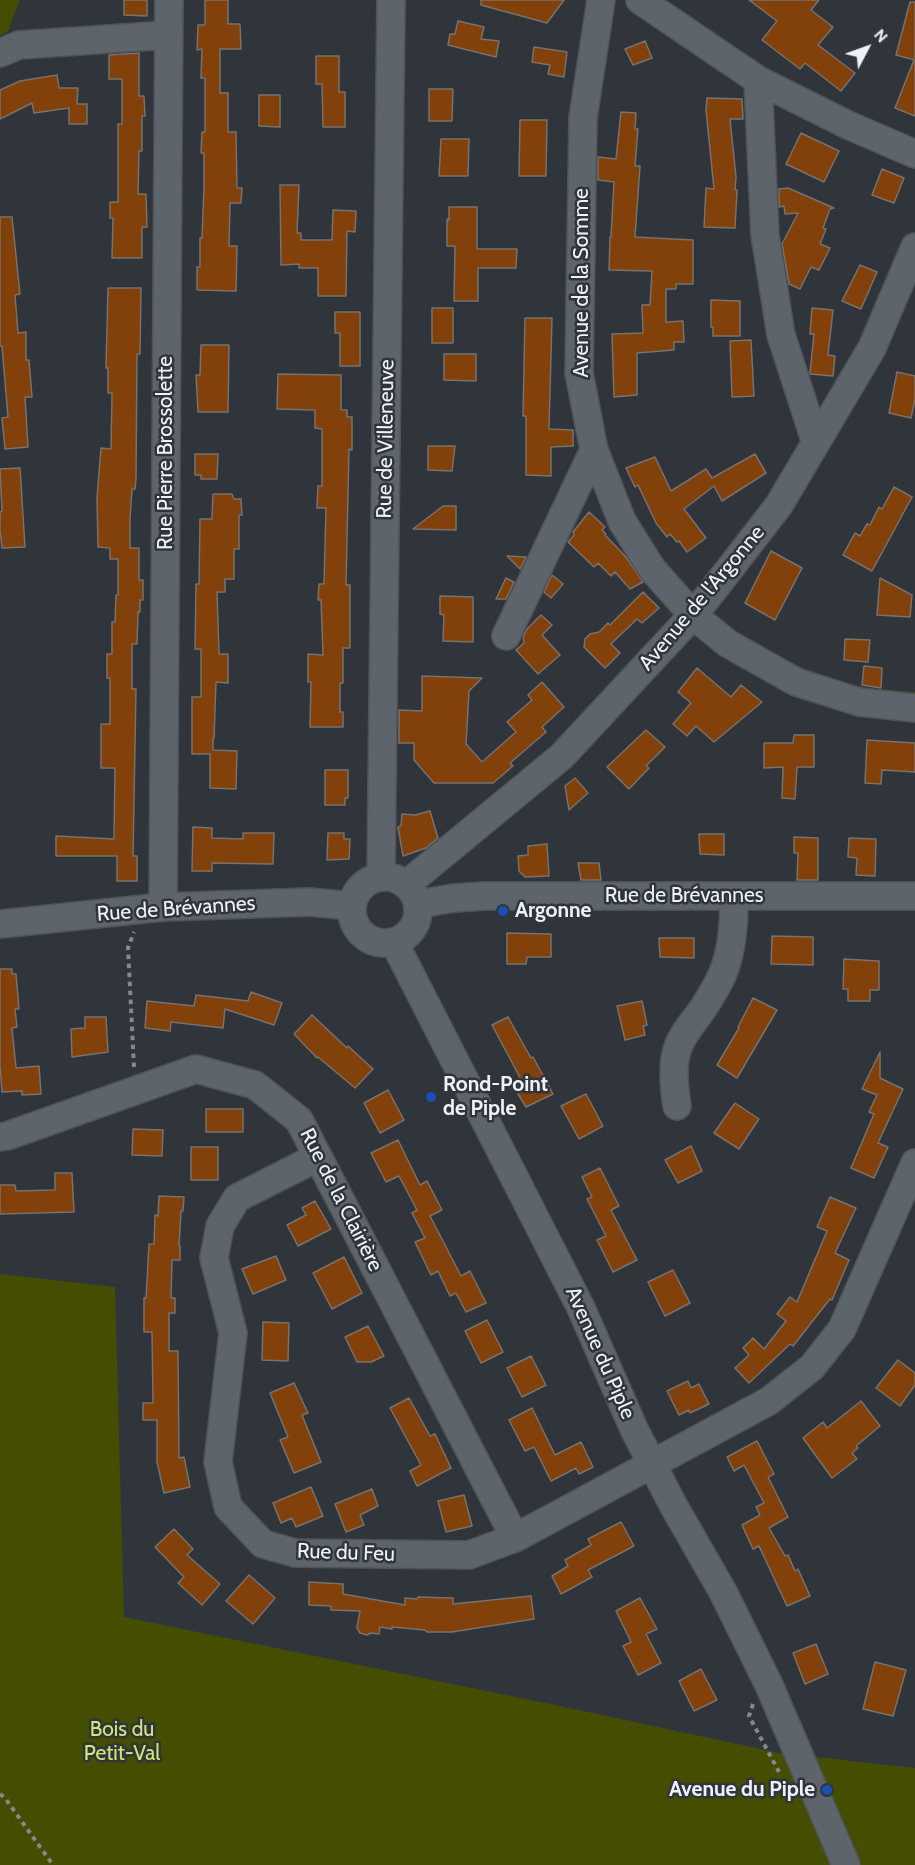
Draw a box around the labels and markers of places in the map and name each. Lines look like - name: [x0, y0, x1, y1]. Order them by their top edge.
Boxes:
- place label: Argonne: [515, 898, 591, 924]
- marker: Argonne: [496, 904, 510, 918]
- place label: Rond-Point de Piple: [443, 1072, 548, 1122]
- marker: Rond-Point de Piple: [424, 1090, 438, 1104]
- place label: Avenue du Piple: [669, 1777, 815, 1803]
- marker: Avenue du Piple: [820, 1783, 834, 1797]

